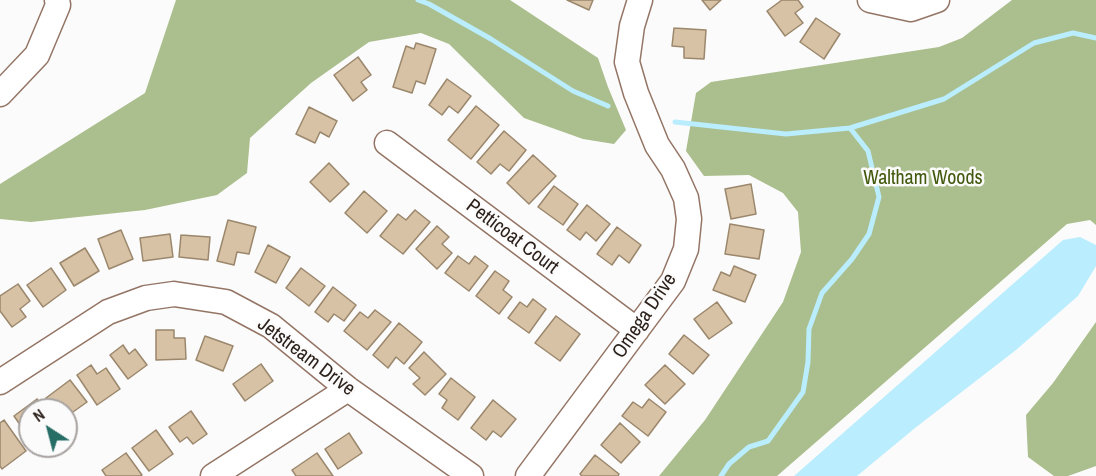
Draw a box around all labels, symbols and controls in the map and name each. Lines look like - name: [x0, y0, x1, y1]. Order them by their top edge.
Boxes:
- park label: Waltham Woods: [863, 167, 983, 191]
- street label: Petticoat Court: [461, 194, 563, 280]
- street label: Omega Drive: [608, 269, 682, 363]
- street label: Jetstream Drive: [253, 313, 359, 401]
- north arrow: [18, 398, 78, 458]
- text: N: [28, 403, 49, 427]

